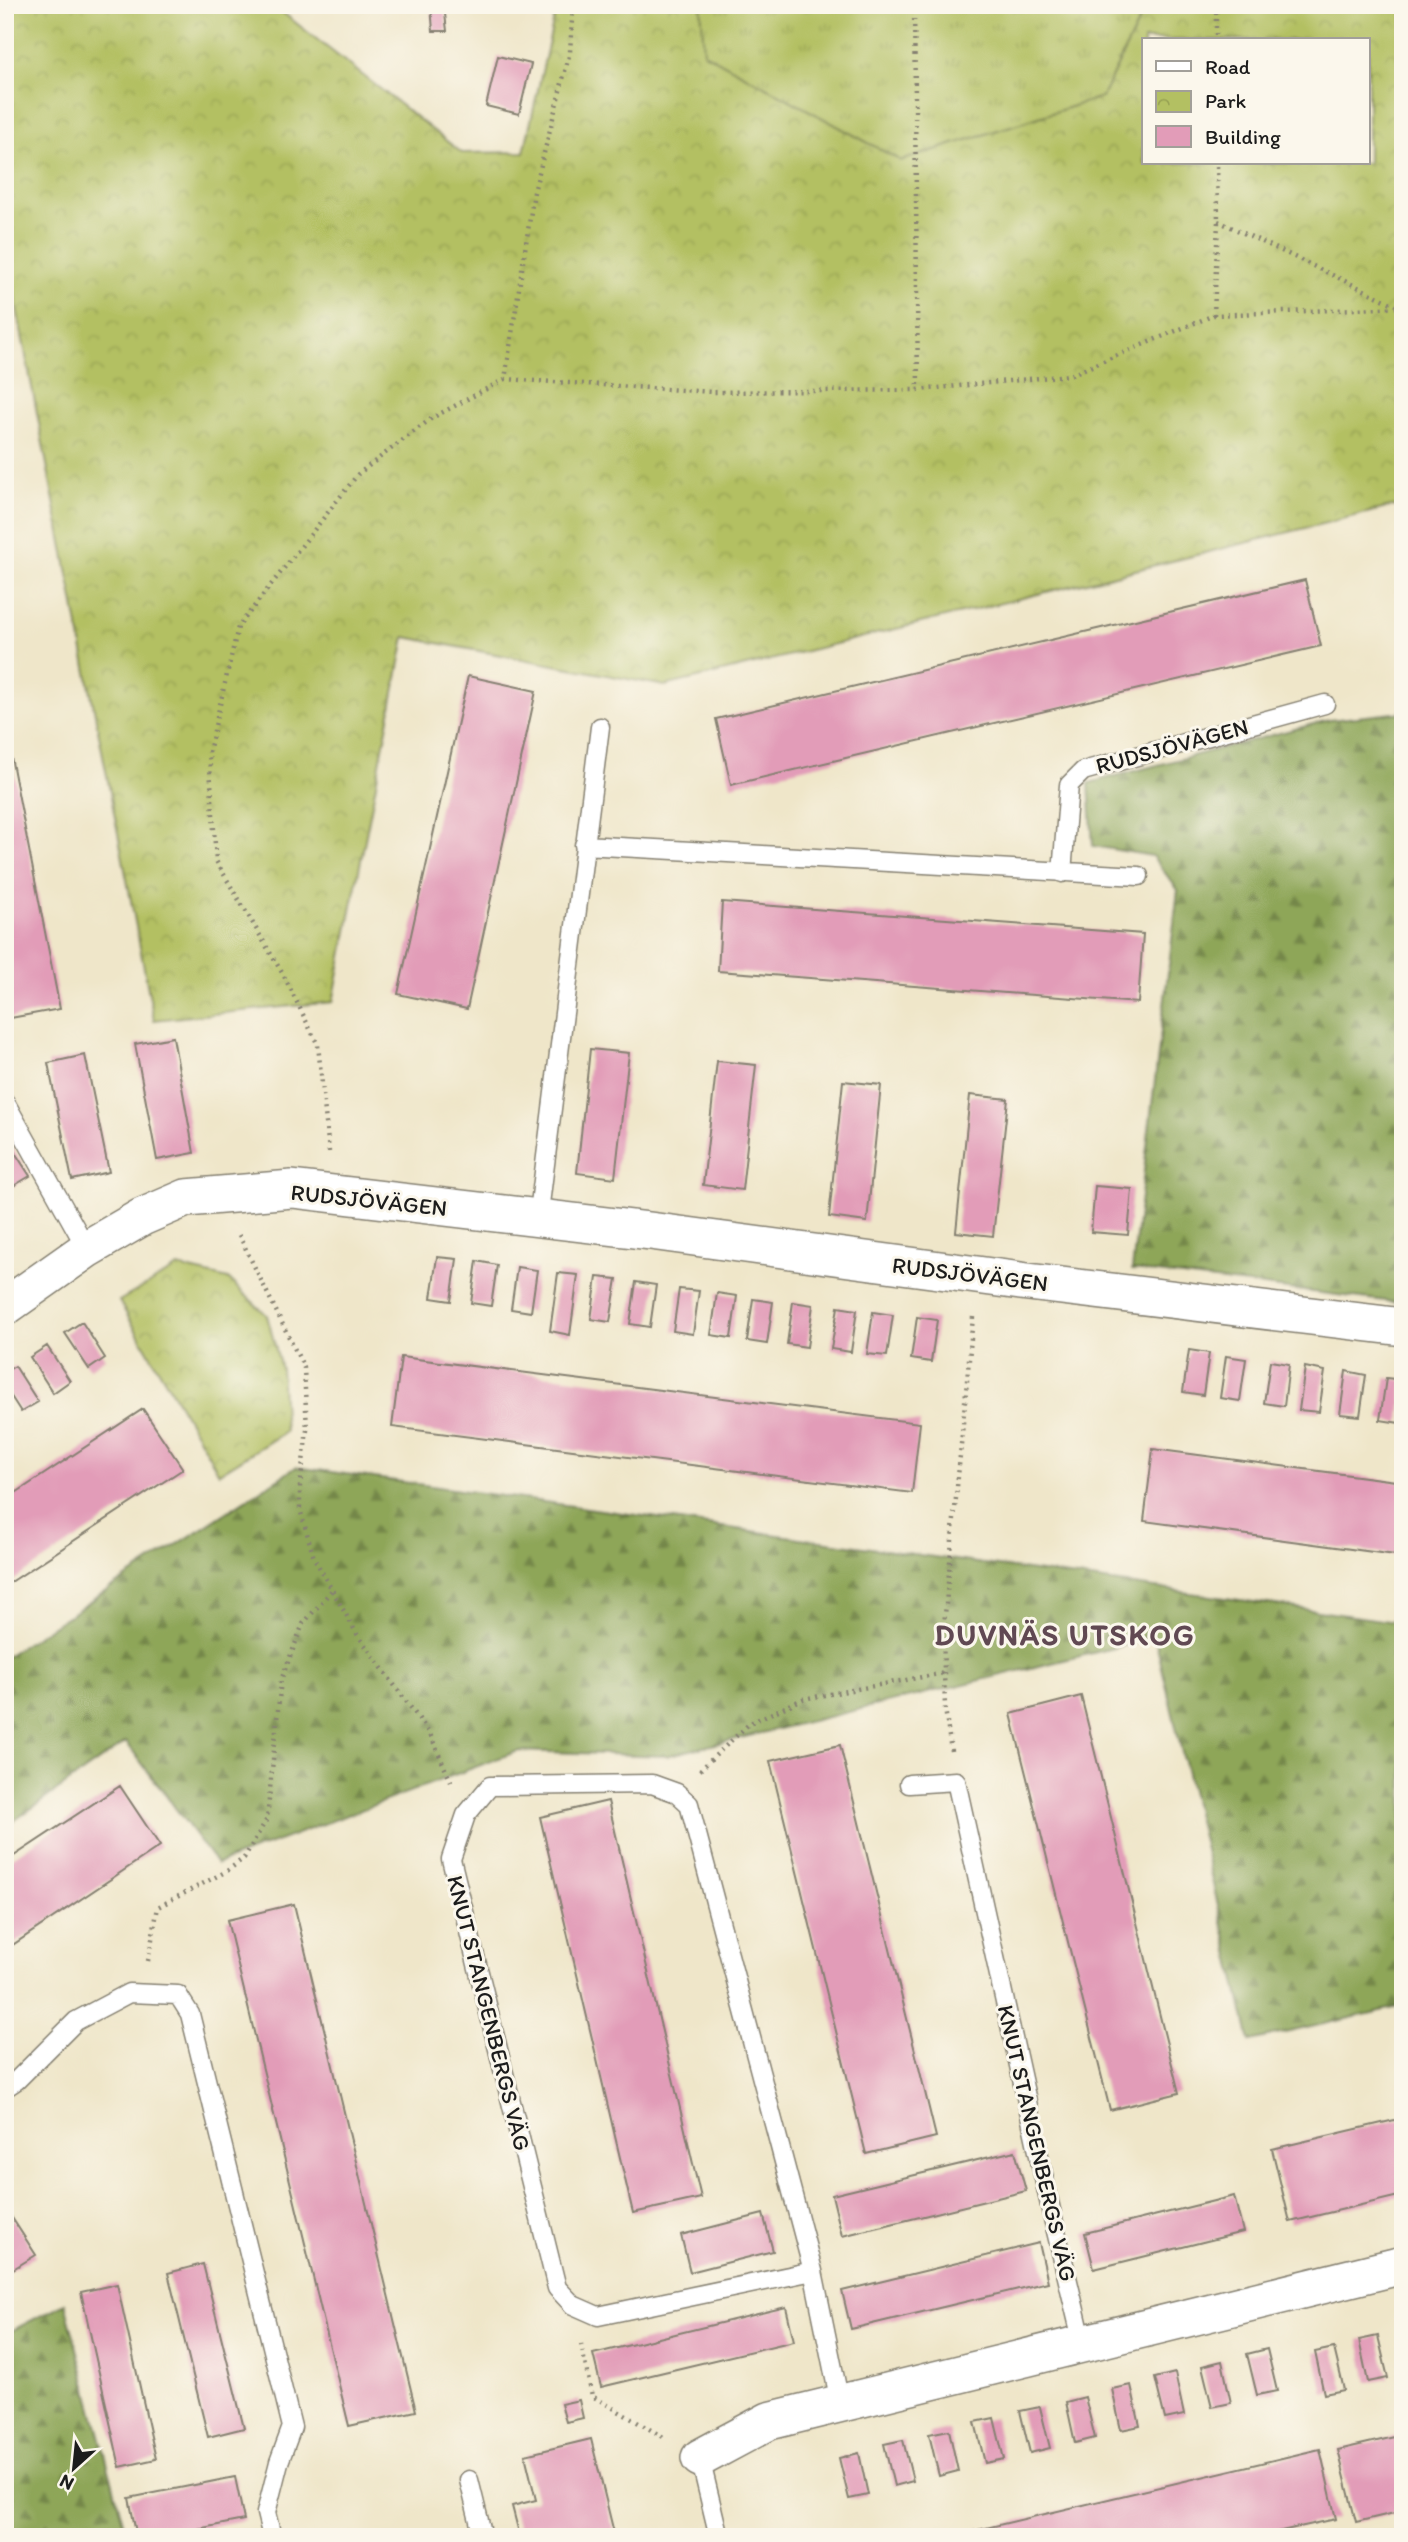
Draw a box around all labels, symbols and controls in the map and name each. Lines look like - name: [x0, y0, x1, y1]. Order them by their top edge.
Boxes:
- legend: [1142, 38, 1370, 164]
- text: Road: [1205, 54, 1251, 79]
- text: Park: [1205, 88, 1247, 113]
- text: Building: [1205, 124, 1281, 149]
- street label: RUDSJÖVÄGEN: [1093, 712, 1251, 780]
- street label: RUDSJÖVÄGEN: [289, 1178, 449, 1222]
- street label: RUDSJÖVÄGEN: [890, 1251, 1050, 1297]
- district label: DUVNÄS UTSKOG: [934, 1616, 1196, 1653]
- street label: KNUT STANGENBERGS VÄG: [441, 1872, 537, 2154]
- street label: KNUT STANGENBERGS VÄG: [992, 2002, 1082, 2284]
- north arrow: [38, 2434, 108, 2504]
- text: N: [56, 2470, 77, 2496]

